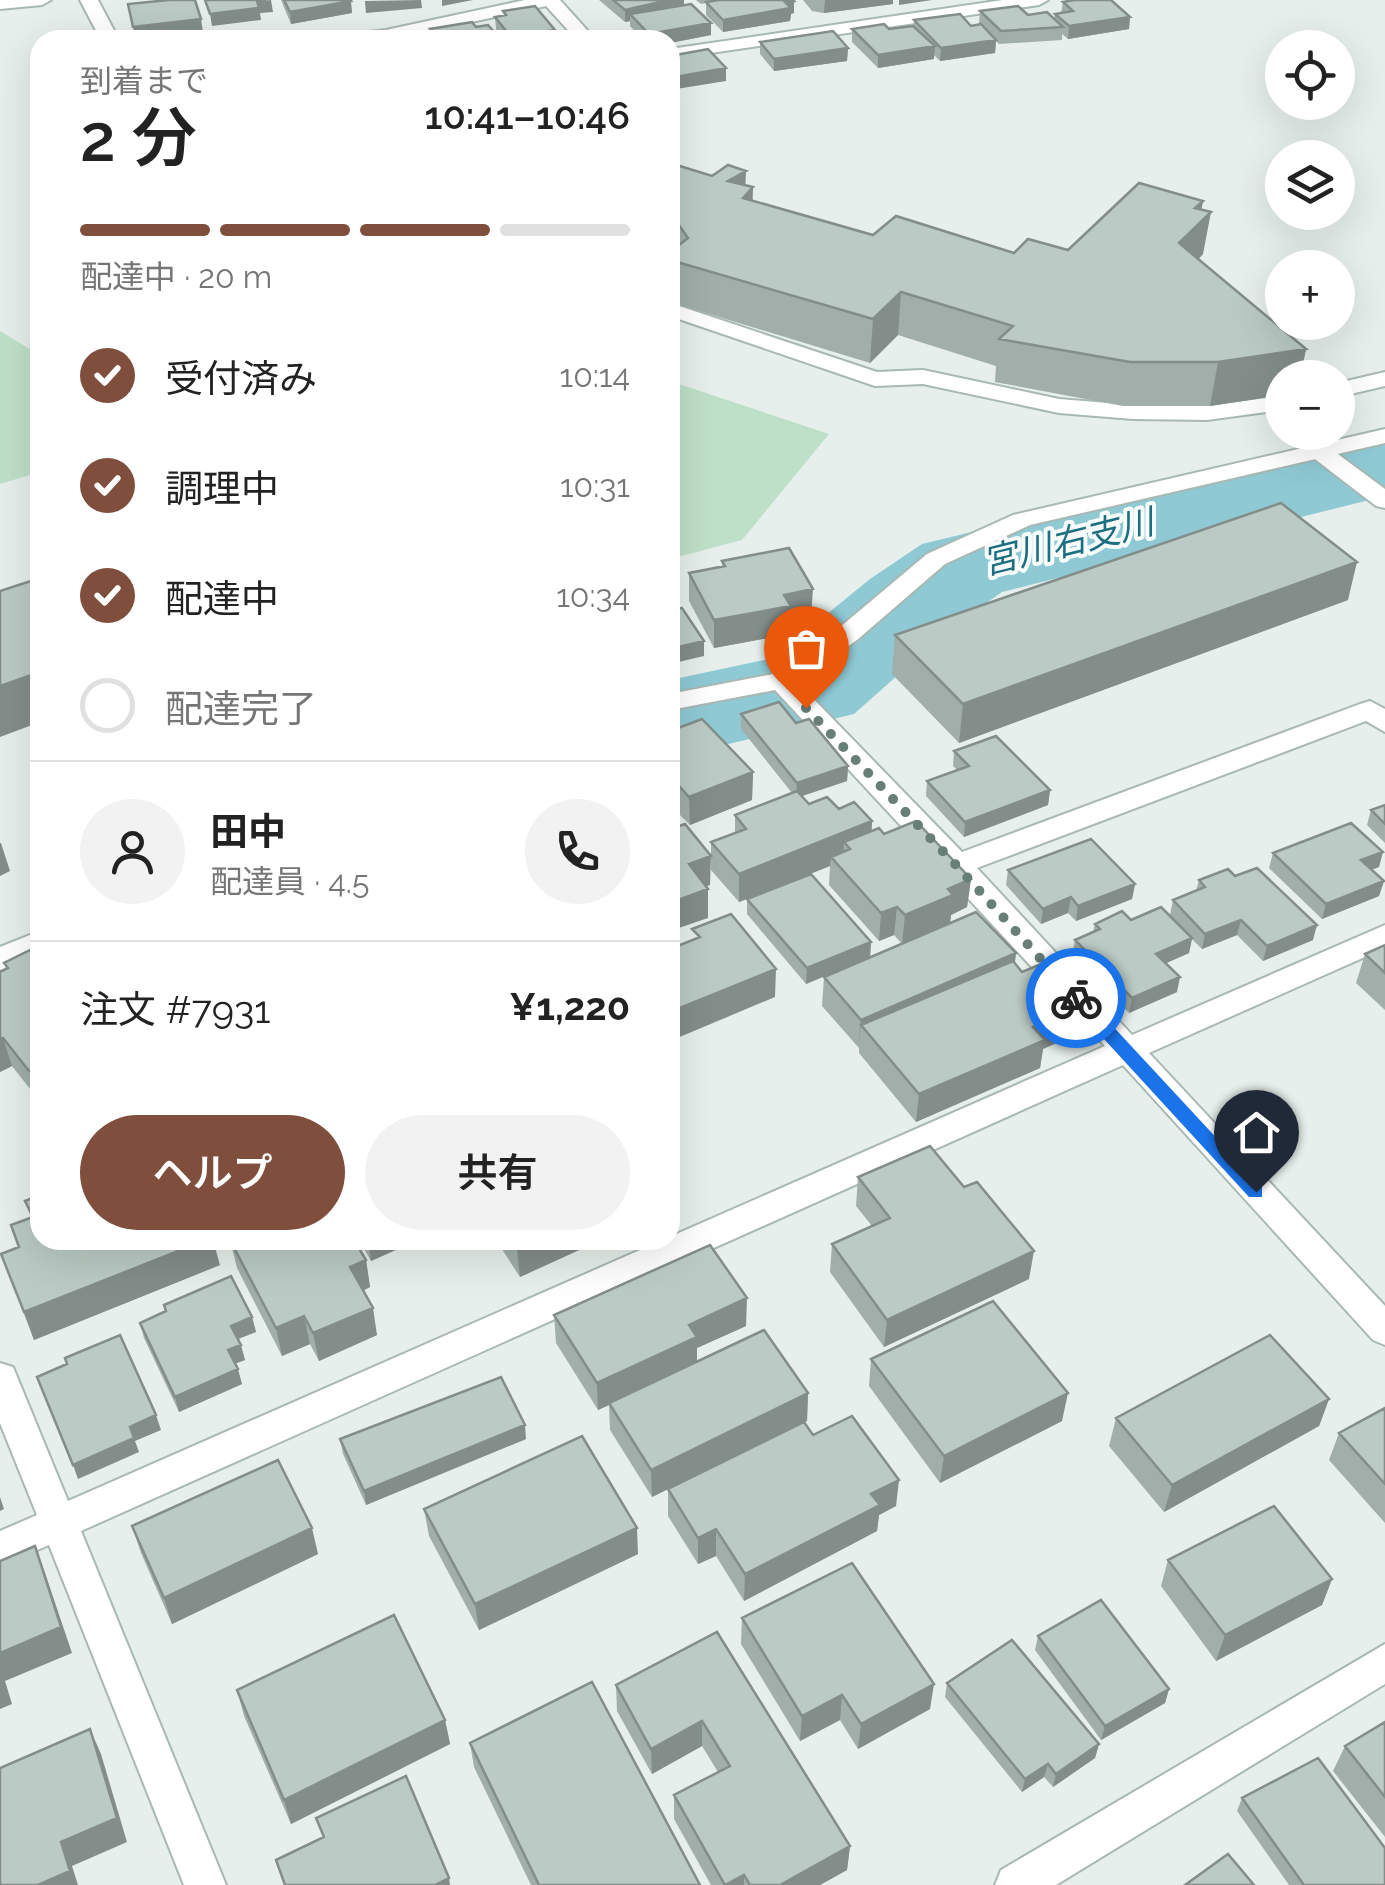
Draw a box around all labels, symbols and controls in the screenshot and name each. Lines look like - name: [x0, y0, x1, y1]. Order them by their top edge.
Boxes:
- map controls: [1265, 30, 1355, 450]
- button: locate: [1265, 30, 1355, 120]
- text: 到着まで: [80, 62, 208, 99]
- text: 10:41–10:46: [425, 93, 630, 138]
- text: 2 分: [80, 100, 197, 176]
- button: layers: [1265, 140, 1355, 230]
- button: +: [1265, 250, 1355, 340]
- text: 配達中 · 20 m: [80, 258, 272, 295]
- icon: check: [80, 348, 135, 403]
- text: 受付済み: [165, 356, 317, 401]
- text: 10:14: [560, 357, 630, 394]
- button: −: [1265, 360, 1355, 450]
- icon: check: [80, 458, 135, 513]
- text: 調理中: [165, 466, 279, 511]
- text: 10:31: [560, 467, 630, 504]
- water label: 宮川右支川: [978, 499, 1162, 583]
- icon: check: [80, 568, 135, 623]
- text: 配達中: [165, 576, 279, 621]
- text: 10:34: [556, 577, 630, 614]
- pin: [764, 606, 849, 709]
- icon: bag: [779, 621, 834, 676]
- text: 配達完了: [165, 686, 317, 731]
- button: person: [80, 799, 185, 904]
- button: phone: [525, 799, 630, 904]
- text: 田中: [210, 809, 286, 854]
- text: 配達員 · 4.5: [210, 863, 369, 900]
- courier: [1026, 948, 1126, 1048]
- icon: bike: [1049, 971, 1104, 1026]
- text: ¥1,220: [509, 984, 630, 1029]
- text: 注文 #7931: [80, 987, 271, 1032]
- pin: [1214, 1090, 1299, 1193]
- icon: home: [1229, 1105, 1284, 1160]
- button: ヘルプ: [80, 1115, 345, 1230]
- button: 共有: [365, 1115, 630, 1230]

